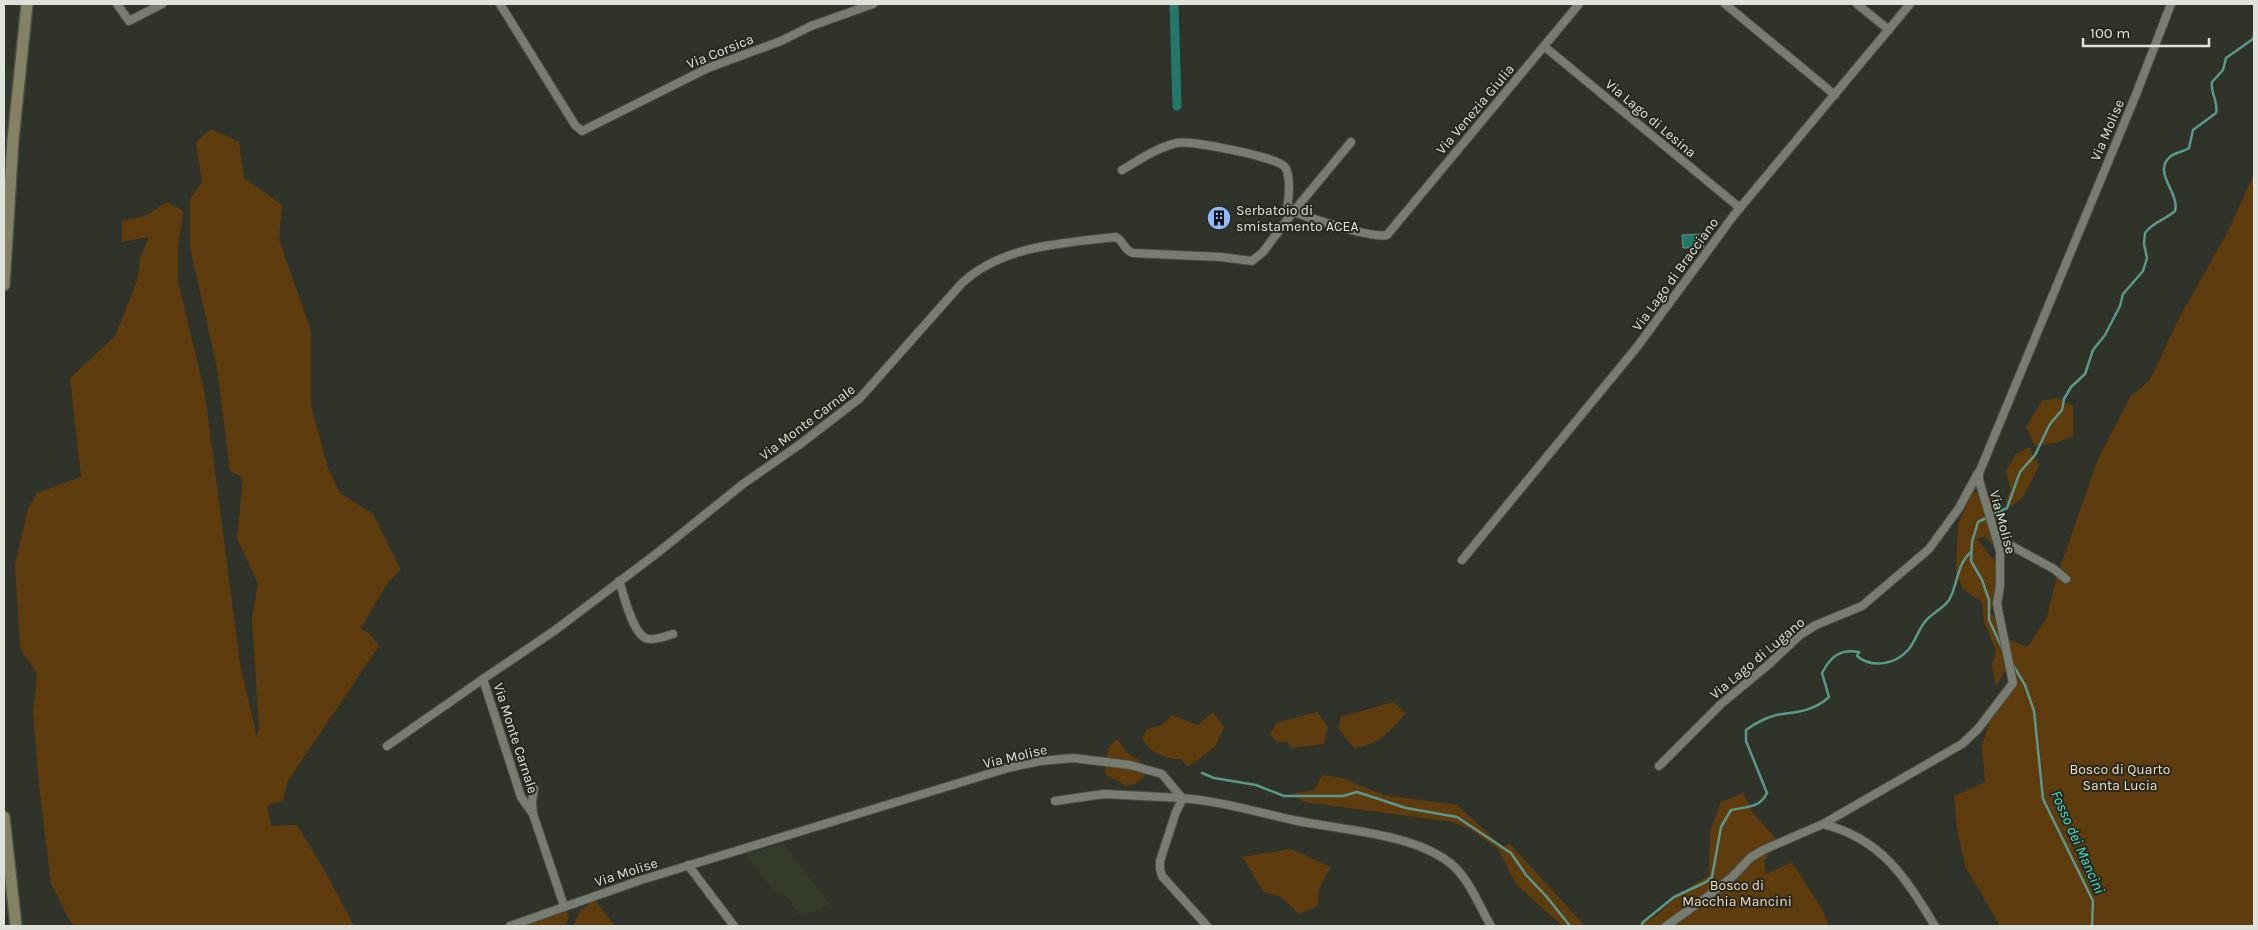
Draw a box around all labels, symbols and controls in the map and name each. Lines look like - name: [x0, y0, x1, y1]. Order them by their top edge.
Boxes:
- scale bar: [2083, 15, 2209, 47]
- text: 100 m: [2090, 24, 2130, 42]
- street label: Via Corsica: [684, 30, 756, 73]
- street label: Via Venezia Giulia: [1433, 61, 1518, 158]
- street label: Via Lago di Lesina: [1602, 75, 1700, 161]
- street label: Via Molise: [2087, 97, 2128, 164]
- place label: Serbatoio di smistamento ACEA: [1236, 202, 1358, 235]
- building icon: Serbatoio di smistamento ACEA: [1206, 205, 1232, 231]
- street label: Via Lago di Bracciano: [1629, 214, 1722, 334]
- street label: Via Monte Carnale: [756, 381, 859, 464]
- street label: Via Molise: [1986, 488, 2019, 556]
- street label: Via Lago di Lugano: [1706, 614, 1808, 703]
- street label: Via Monte Carnale: [490, 681, 541, 796]
- street label: Via Molise: [981, 741, 1049, 772]
- park label: Bosco di Quarto Santa Lucia: [2070, 761, 2170, 794]
- water label: Fosso dei Mancini: [2047, 787, 2109, 897]
- street label: Via Molise: [593, 854, 660, 891]
- park label: Bosco di Macchia Mancini: [1682, 877, 1792, 910]

